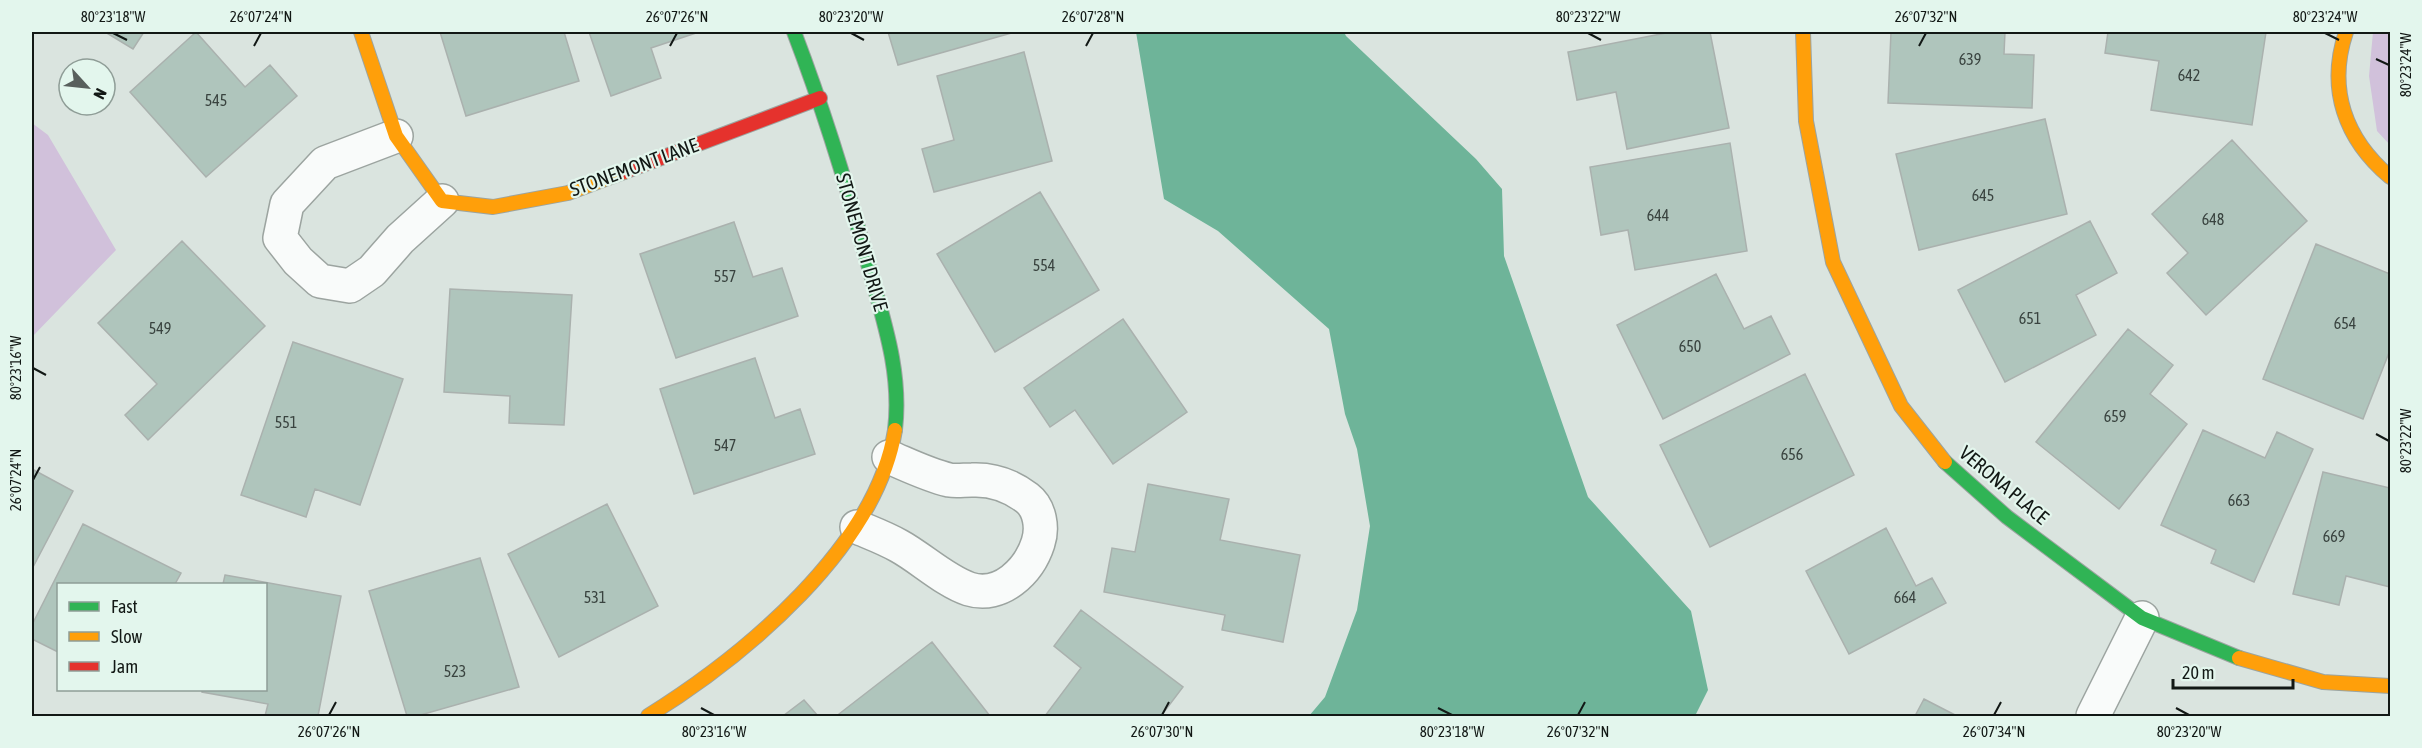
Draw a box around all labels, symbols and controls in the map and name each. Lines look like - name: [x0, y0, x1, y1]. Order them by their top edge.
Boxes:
- text: 80°23'18"W: [81, 8, 145, 25]
- text: 26°07'24"N: [230, 8, 292, 25]
- text: 26°07'26"N: [646, 8, 708, 25]
- text: 80°23'20"W: [819, 8, 883, 25]
- text: 26°07'28"N: [1062, 8, 1124, 25]
- text: 80°23'22"W: [1556, 8, 1620, 25]
- text: 26°07'32"N: [1895, 8, 1957, 25]
- text: 80°23'24"W: [2293, 8, 2357, 25]
- text: 80°23'24"W: [2397, 33, 2414, 97]
- house number: 639: [1959, 50, 1981, 68]
- north arrow: [57, 57, 117, 117]
- house number: 642: [2178, 66, 2200, 84]
- text: N: [90, 86, 111, 102]
- house number: 545: [205, 91, 227, 109]
- street label: STONEMONT LANE: [566, 132, 702, 200]
- street label: STONEMONT DRIVE: [832, 171, 893, 314]
- house number: 645: [1972, 186, 1994, 204]
- house number: 644: [1647, 206, 1669, 224]
- house number: 648: [2202, 210, 2224, 228]
- house number: 554: [1033, 256, 1055, 274]
- house number: 557: [714, 267, 736, 285]
- house number: 651: [2019, 309, 2041, 327]
- house number: 654: [2334, 314, 2356, 332]
- house number: 549: [149, 319, 171, 337]
- text: 80°23'16"W: [7, 336, 24, 400]
- house number: 650: [1679, 337, 1701, 355]
- house number: 659: [2104, 407, 2126, 425]
- text: 80°23'22"W: [2397, 409, 2414, 473]
- house number: 551: [275, 413, 297, 431]
- house number: 547: [714, 436, 736, 454]
- street label: VERONA PLACE: [1955, 441, 2054, 529]
- house number: 656: [1781, 445, 1803, 463]
- text: 26°07'24"N: [7, 449, 24, 511]
- house number: 663: [2228, 491, 2250, 509]
- house number: 669: [2323, 527, 2345, 545]
- legend: [57, 583, 267, 691]
- house number: 531: [584, 588, 606, 606]
- house number: 664: [1894, 588, 1916, 606]
- text: Fast: [111, 596, 138, 617]
- text: Slow: [111, 626, 142, 647]
- scale bar: [2173, 652, 2293, 690]
- text: Jam: [111, 656, 138, 677]
- house number: 523: [444, 662, 466, 680]
- text: 20 m: [2182, 662, 2214, 683]
- text: 26°07'26"N: [298, 723, 360, 740]
- text: 80°23'16"W: [682, 723, 746, 740]
- text: 26°07'30"N: [1131, 723, 1193, 740]
- text: 80°23'18"W: [1420, 723, 1484, 740]
- text: 26°07'32"N: [1547, 723, 1609, 740]
- text: 26°07'34"N: [1963, 723, 2025, 740]
- text: 80°23'20"W: [2157, 723, 2221, 740]

